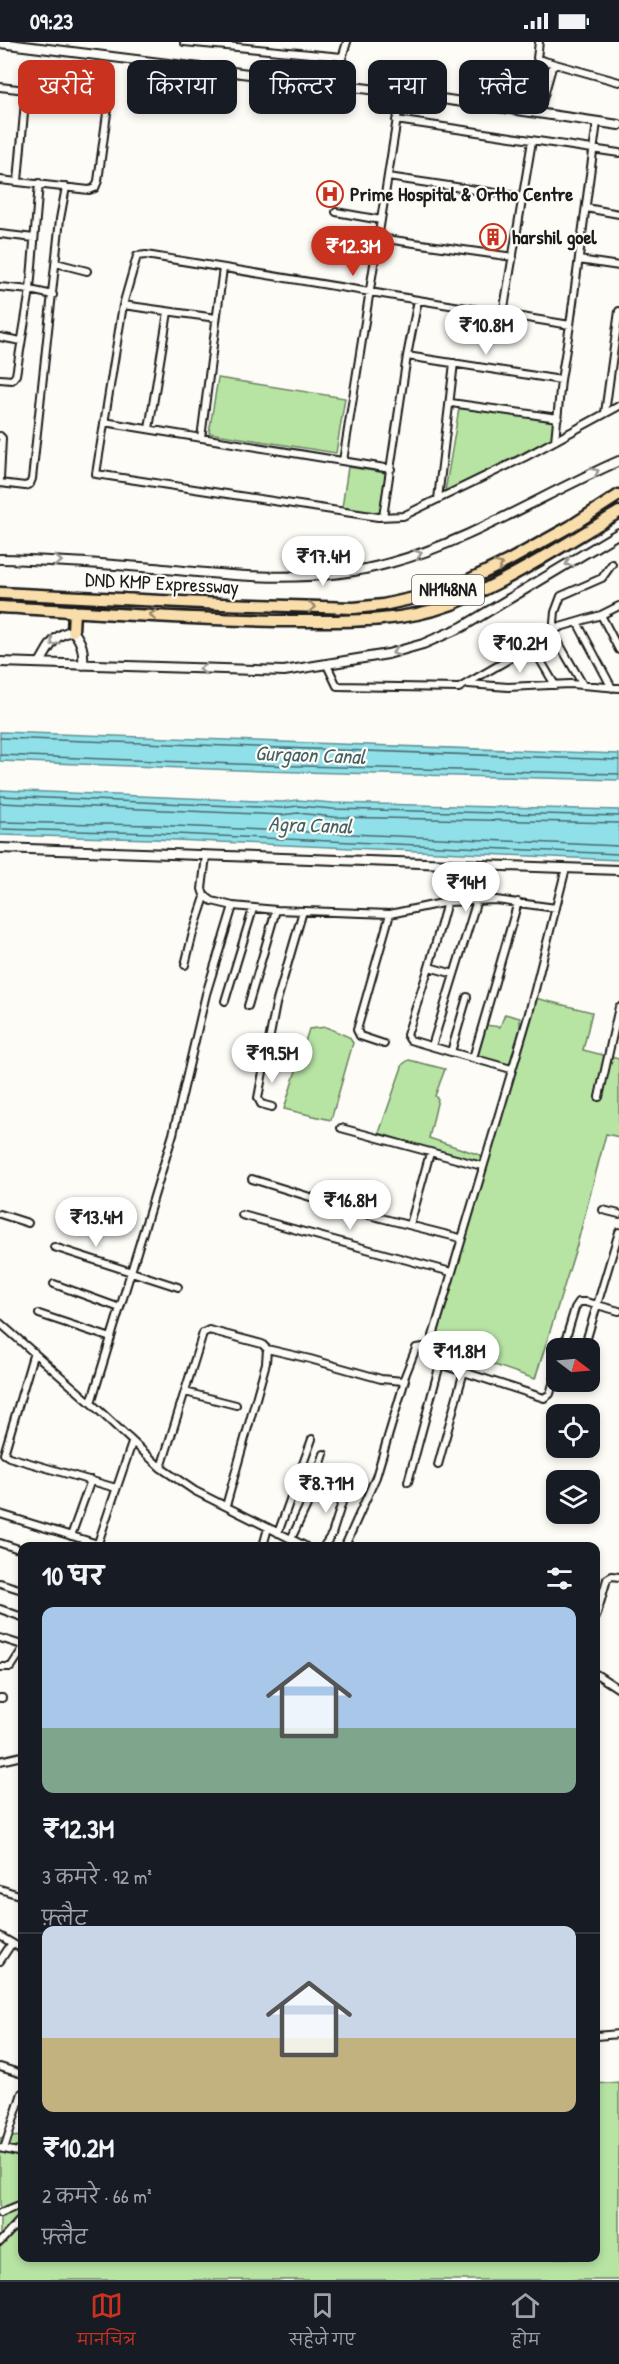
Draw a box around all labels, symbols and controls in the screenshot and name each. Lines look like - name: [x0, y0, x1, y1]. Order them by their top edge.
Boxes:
- text: 09:23: [30, 6, 73, 36]
- chip: खरीदें: [18, 60, 115, 114]
- chip: किराया: [127, 60, 237, 114]
- chip: फ़िल्टर: [249, 60, 356, 114]
- chip: नया: [368, 60, 447, 114]
- chip: फ़्लैट: [459, 60, 549, 114]
- hospital icon: Prime Hospital & Ortho Centre: [315, 179, 345, 209]
- place label: Prime Hospital & Ortho Centre: [350, 180, 573, 208]
- building icon: harshil goel: [478, 222, 508, 252]
- place label: harshil goel: [512, 223, 597, 251]
- pin: ₹12.3M: [304, 226, 402, 277]
- text: ₹12.3M: [325, 232, 381, 259]
- pin: ₹10.8M: [437, 305, 535, 356]
- text: ₹10.8M: [459, 311, 513, 338]
- one-way arrow: [588, 467, 599, 479]
- pin: ₹17.4M: [274, 536, 372, 587]
- text: ₹17.4M: [296, 542, 350, 569]
- one-way arrow: [412, 549, 423, 562]
- one-way arrow: [54, 555, 63, 568]
- one-way arrow: [565, 556, 575, 568]
- one-way arrow: [493, 561, 504, 573]
- street label: DND KMP Expressway: [85, 565, 240, 600]
- road number: NH148NA: [412, 575, 484, 605]
- one-way arrow: [308, 600, 317, 613]
- one-way arrow: [149, 609, 158, 622]
- pin: ₹10.2M: [471, 623, 569, 674]
- text: ₹10.2M: [492, 629, 548, 656]
- one-way arrow: [50, 635, 61, 646]
- one-way arrow: [391, 644, 401, 657]
- one-way arrow: [198, 662, 207, 675]
- water label: Gurgaon Canal: [255, 738, 367, 771]
- water label: Agra Canal: [268, 809, 354, 841]
- pin: ₹14M: [430, 862, 502, 913]
- text: ₹14M: [446, 868, 486, 895]
- pin: ₹19.5M: [223, 1033, 321, 1084]
- text: ₹19.5M: [246, 1039, 298, 1066]
- pin: ₹16.8M: [301, 1180, 399, 1231]
- text: ₹16.8M: [323, 1186, 377, 1213]
- pin: ₹13.4M: [47, 1197, 145, 1248]
- text: ₹13.4M: [69, 1203, 123, 1230]
- pin: ₹11.8M: [410, 1331, 508, 1382]
- text: ₹11.8M: [432, 1337, 486, 1364]
- north arrow: [546, 1338, 600, 1392]
- map controls: [546, 1338, 600, 1524]
- button: locate: [546, 1404, 600, 1458]
- pin: ₹8.71M: [277, 1463, 375, 1514]
- text: ₹8.71M: [298, 1469, 354, 1496]
- button: layers: [546, 1470, 600, 1524]
- text: 10 घर: [42, 1558, 104, 1593]
- icon: filters: [543, 1562, 576, 1595]
- icon: home: [255, 1646, 363, 1754]
- text: ₹12.3M: [42, 1811, 114, 1846]
- text: 3 कमरे · 92 m²: [42, 1863, 152, 1890]
- text: फ़्लैट: [42, 1904, 88, 1931]
- icon: home: [255, 1965, 363, 2073]
- text: ₹10.2M: [42, 2130, 114, 2165]
- text: 2 कमरे · 66 m²: [42, 2182, 152, 2209]
- text: फ़्लैट: [42, 2223, 88, 2250]
- tab: मानचित्र: [77, 2289, 136, 2357]
- tab: सहेजे गए: [289, 2289, 355, 2357]
- tab: होम: [509, 2289, 542, 2357]

